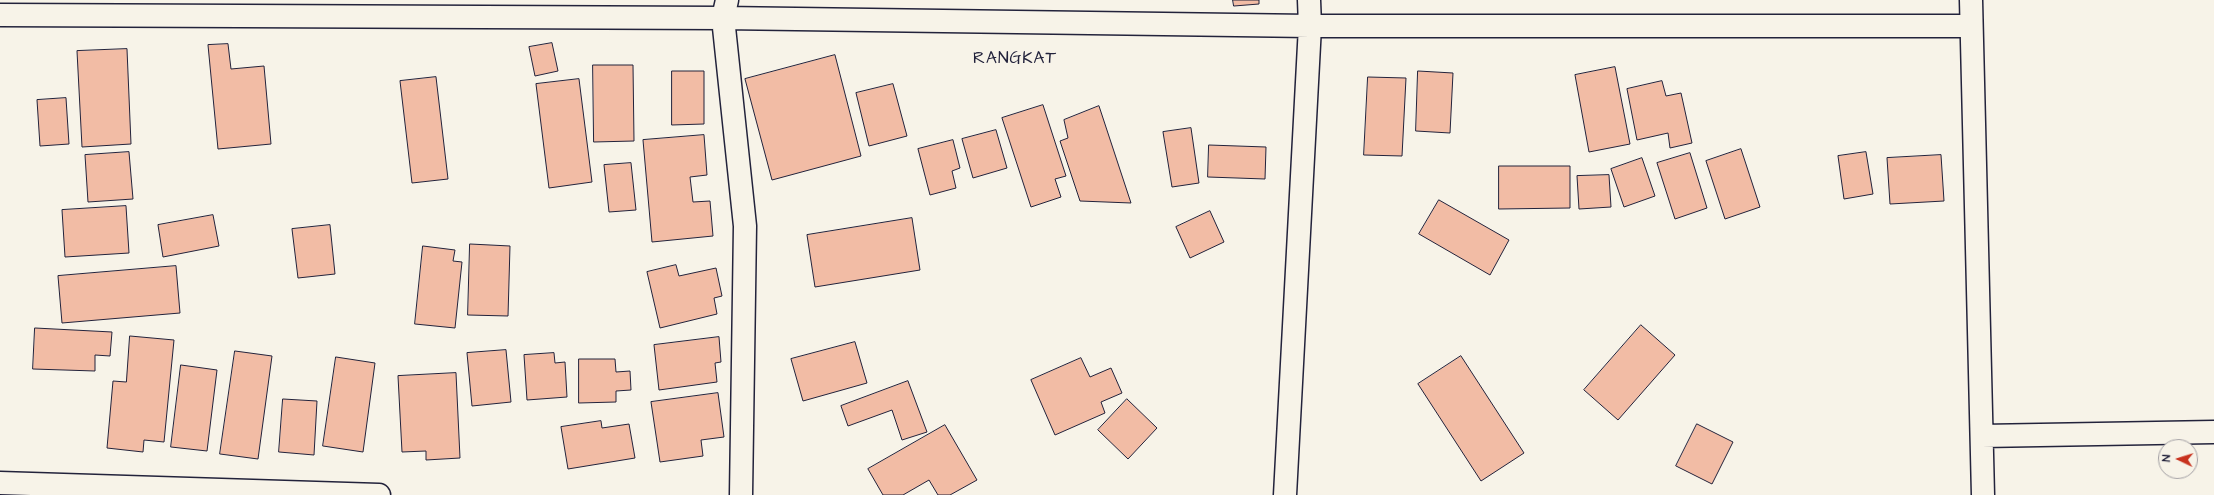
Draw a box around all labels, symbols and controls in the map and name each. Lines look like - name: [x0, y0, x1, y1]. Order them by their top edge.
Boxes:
- district label: RANGKAT: [973, 49, 1057, 69]
- north arrow: [2158, 439, 2198, 479]
- text: N: [2159, 454, 2174, 462]

